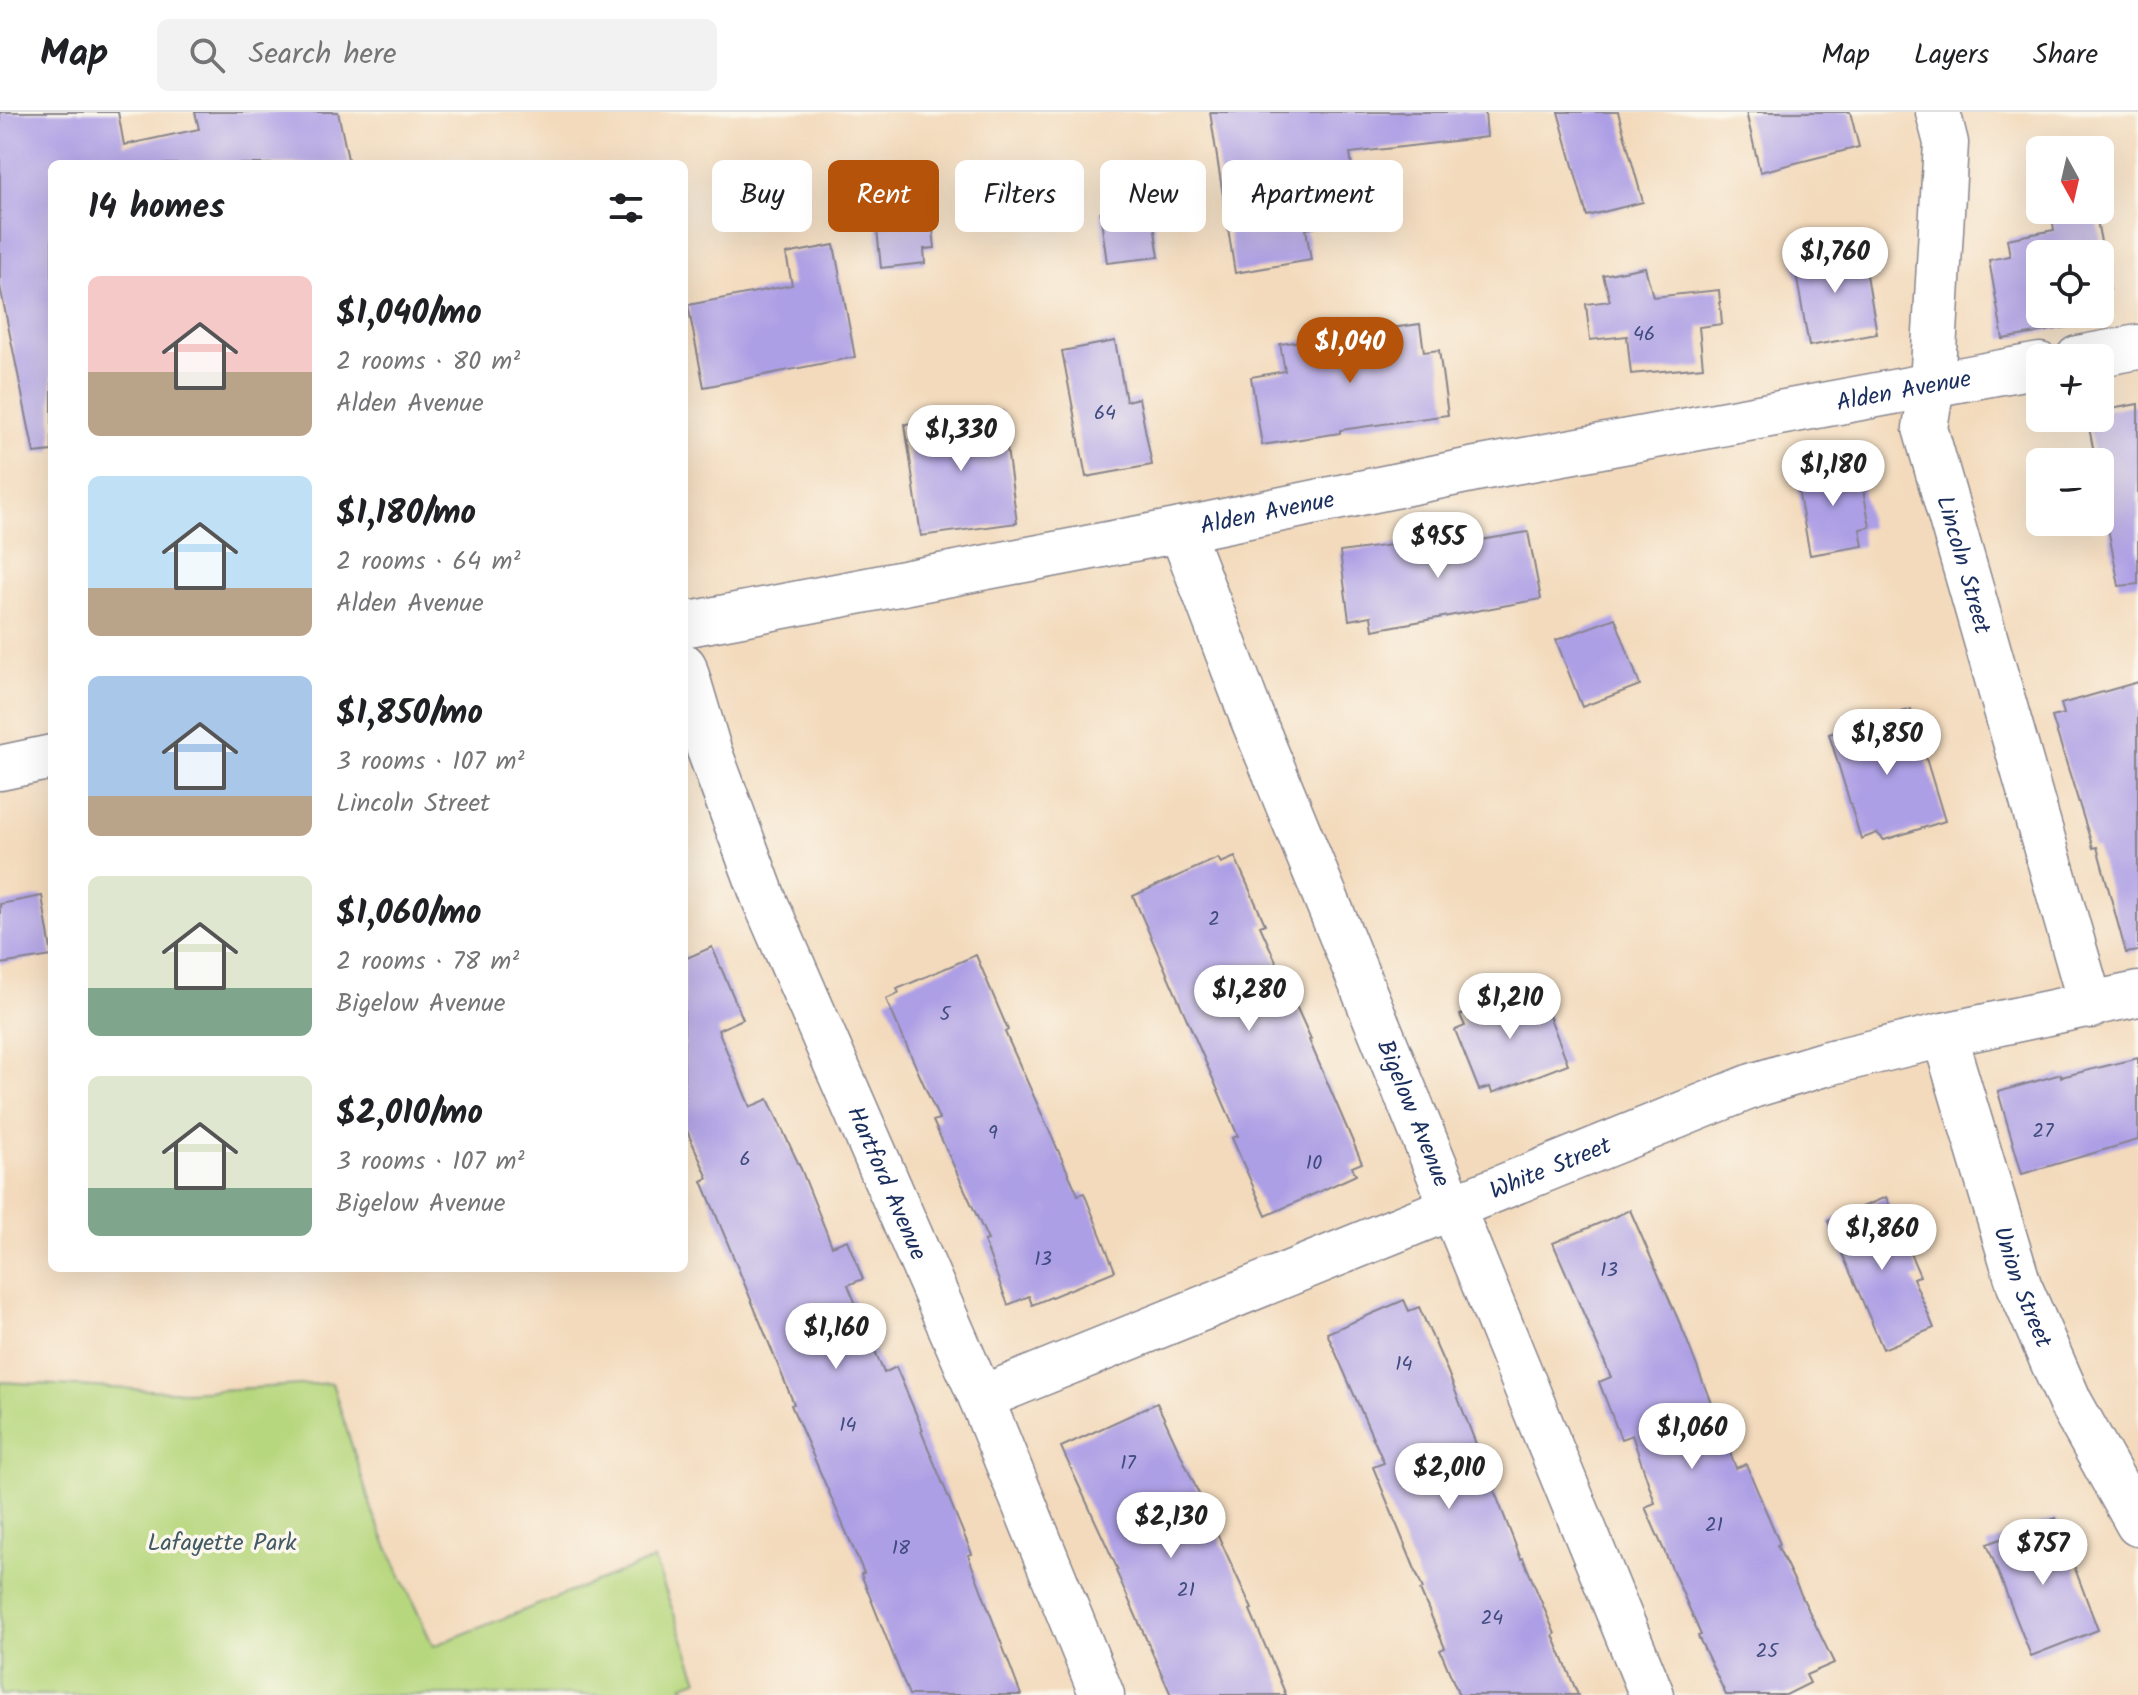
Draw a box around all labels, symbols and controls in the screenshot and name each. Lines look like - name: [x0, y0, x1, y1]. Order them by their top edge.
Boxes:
- search box: [157, 19, 717, 91]
- text: Map: [40, 25, 109, 85]
- text: Search here: [249, 31, 396, 79]
- icon: search: [185, 33, 229, 77]
- text: Map: [1821, 33, 1870, 78]
- text: Layers: [1914, 33, 1989, 78]
- text: Share: [2033, 33, 2098, 78]
- north arrow: [2026, 136, 2114, 224]
- map controls: [2026, 136, 2114, 536]
- chip: Buy: [712, 160, 812, 232]
- chip: Rent: [828, 160, 939, 232]
- chip: Filters: [955, 160, 1084, 232]
- chip: New: [1100, 160, 1206, 232]
- chip: Apartment: [1222, 160, 1403, 232]
- text: 14 homes: [88, 181, 225, 235]
- icon: filters: [604, 186, 648, 230]
- pin: $1,760: [1770, 227, 1900, 295]
- text: $1,760: [1800, 232, 1870, 274]
- button: locate: [2026, 240, 2114, 328]
- text: $1,040/mo: [336, 287, 482, 341]
- icon: home: [152, 308, 248, 404]
- pin: $1,040: [1285, 317, 1415, 385]
- house number: 46: [1633, 319, 1655, 351]
- text: $1,040: [1315, 322, 1385, 364]
- text: 2 rooms · 80 m²: [336, 341, 520, 383]
- button: +: [2026, 344, 2114, 432]
- street label: Alden Avenue: [1833, 360, 1975, 423]
- text: Alden Avenue: [336, 383, 484, 425]
- house number: 64: [1094, 398, 1116, 430]
- pin: $1,330: [896, 405, 1026, 473]
- text: $1,330: [925, 410, 997, 452]
- pin: $1,180: [1768, 440, 1898, 508]
- text: $1,180: [1800, 445, 1866, 487]
- button: −: [2026, 448, 2114, 536]
- street label: Alden Avenue: [1197, 481, 1338, 547]
- text: $1,180/mo: [336, 487, 476, 541]
- street label: Lincoln Street: [1924, 491, 2001, 639]
- icon: home: [152, 508, 248, 604]
- pin: $955: [1391, 512, 1485, 580]
- text: $955: [1411, 517, 1465, 559]
- text: 2 rooms · 64 m²: [336, 541, 520, 583]
- text: Alden Avenue: [336, 583, 484, 625]
- text: $1,850/mo: [336, 687, 483, 741]
- icon: home: [152, 708, 248, 804]
- pin: $1,850: [1822, 709, 1952, 777]
- text: $1,850: [1851, 714, 1923, 756]
- text: 3 rooms · 107 m²: [336, 741, 525, 783]
- text: Lincoln Street: [336, 783, 490, 825]
- text: $1,060/mo: [336, 887, 482, 941]
- house number: 2: [1208, 904, 1220, 936]
- icon: home: [152, 908, 248, 1004]
- text: 2 rooms · 78 m²: [336, 941, 519, 983]
- pin: $1,280: [1184, 965, 1314, 1033]
- text: $1,280: [1212, 970, 1286, 1012]
- pin: $1,210: [1445, 973, 1575, 1041]
- text: $1,210: [1477, 978, 1543, 1020]
- text: Bigelow Avenue: [336, 983, 505, 1025]
- house number: 5: [940, 999, 952, 1031]
- street label: Bigelow Avenue: [1365, 1034, 1460, 1194]
- text: $2,010/mo: [336, 1087, 483, 1141]
- street label: Hartford Avenue: [835, 1100, 937, 1267]
- icon: home: [152, 1108, 248, 1204]
- house number: 27: [2033, 1116, 2054, 1148]
- house number: 9: [988, 1118, 998, 1150]
- street label: White Street: [1484, 1127, 1618, 1211]
- text: 3 rooms · 107 m²: [336, 1141, 525, 1183]
- house number: 6: [739, 1144, 751, 1176]
- house number: 10: [1306, 1148, 1322, 1180]
- text: Bigelow Avenue: [336, 1183, 505, 1225]
- pin: $1,860: [1817, 1204, 1947, 1272]
- text: $1,860: [1846, 1209, 1918, 1251]
- street label: Union Street: [1981, 1222, 2062, 1355]
- house number: 13: [1034, 1244, 1052, 1276]
- house number: 13: [1600, 1255, 1618, 1287]
- pin: $1,160: [771, 1303, 901, 1371]
- text: $1,160: [803, 1308, 869, 1350]
- house number: 14: [1395, 1349, 1413, 1381]
- pin: $1,060: [1627, 1403, 1757, 1471]
- text: $1,060: [1657, 1408, 1727, 1450]
- house number: 14: [839, 1410, 857, 1442]
- pin: $2,010: [1384, 1443, 1514, 1511]
- house number: 17: [1120, 1448, 1137, 1480]
- text: $2,010: [1413, 1448, 1485, 1490]
- pin: $2,130: [1106, 1492, 1236, 1560]
- text: $2,130: [1135, 1497, 1207, 1539]
- house number: 21: [1705, 1510, 1723, 1542]
- pin: $757: [1996, 1519, 2090, 1587]
- park label: Lafayette Park: [147, 1524, 297, 1563]
- text: $757: [2016, 1524, 2070, 1566]
- house number: 18: [892, 1533, 911, 1565]
- house number: 21: [1177, 1575, 1195, 1607]
- house number: 24: [1481, 1603, 1503, 1635]
- house number: 25: [1756, 1636, 1779, 1668]

